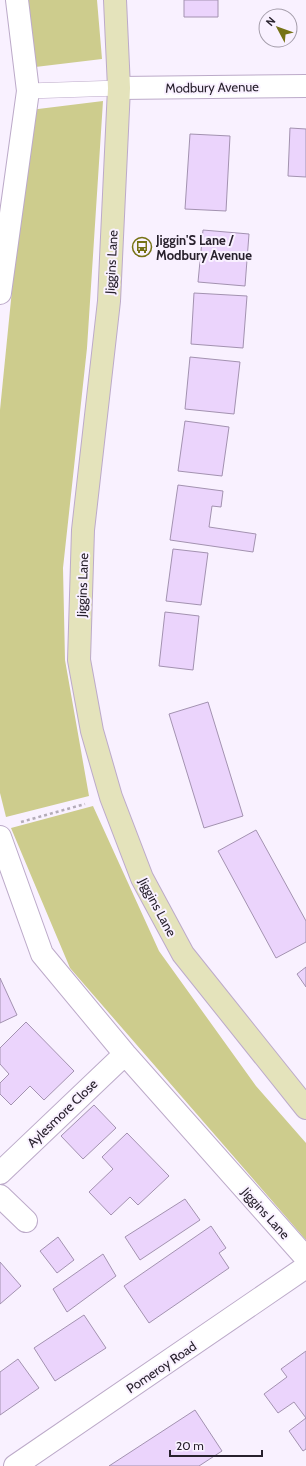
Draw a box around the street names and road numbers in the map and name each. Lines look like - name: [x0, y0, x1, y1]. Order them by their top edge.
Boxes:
- street label: Modbury Avenue: [165, 78, 259, 96]
- street label: Jiggins Lane: [101, 229, 121, 295]
- street label: Jiggins Lane: [73, 552, 91, 618]
- street label: Jiggins Lane: [135, 874, 180, 939]
- street label: Aylesmore Close: [24, 1075, 101, 1150]
- street label: Jiggins Lane: [238, 1183, 294, 1242]
- street label: Pomeroy Road: [123, 1338, 199, 1396]

